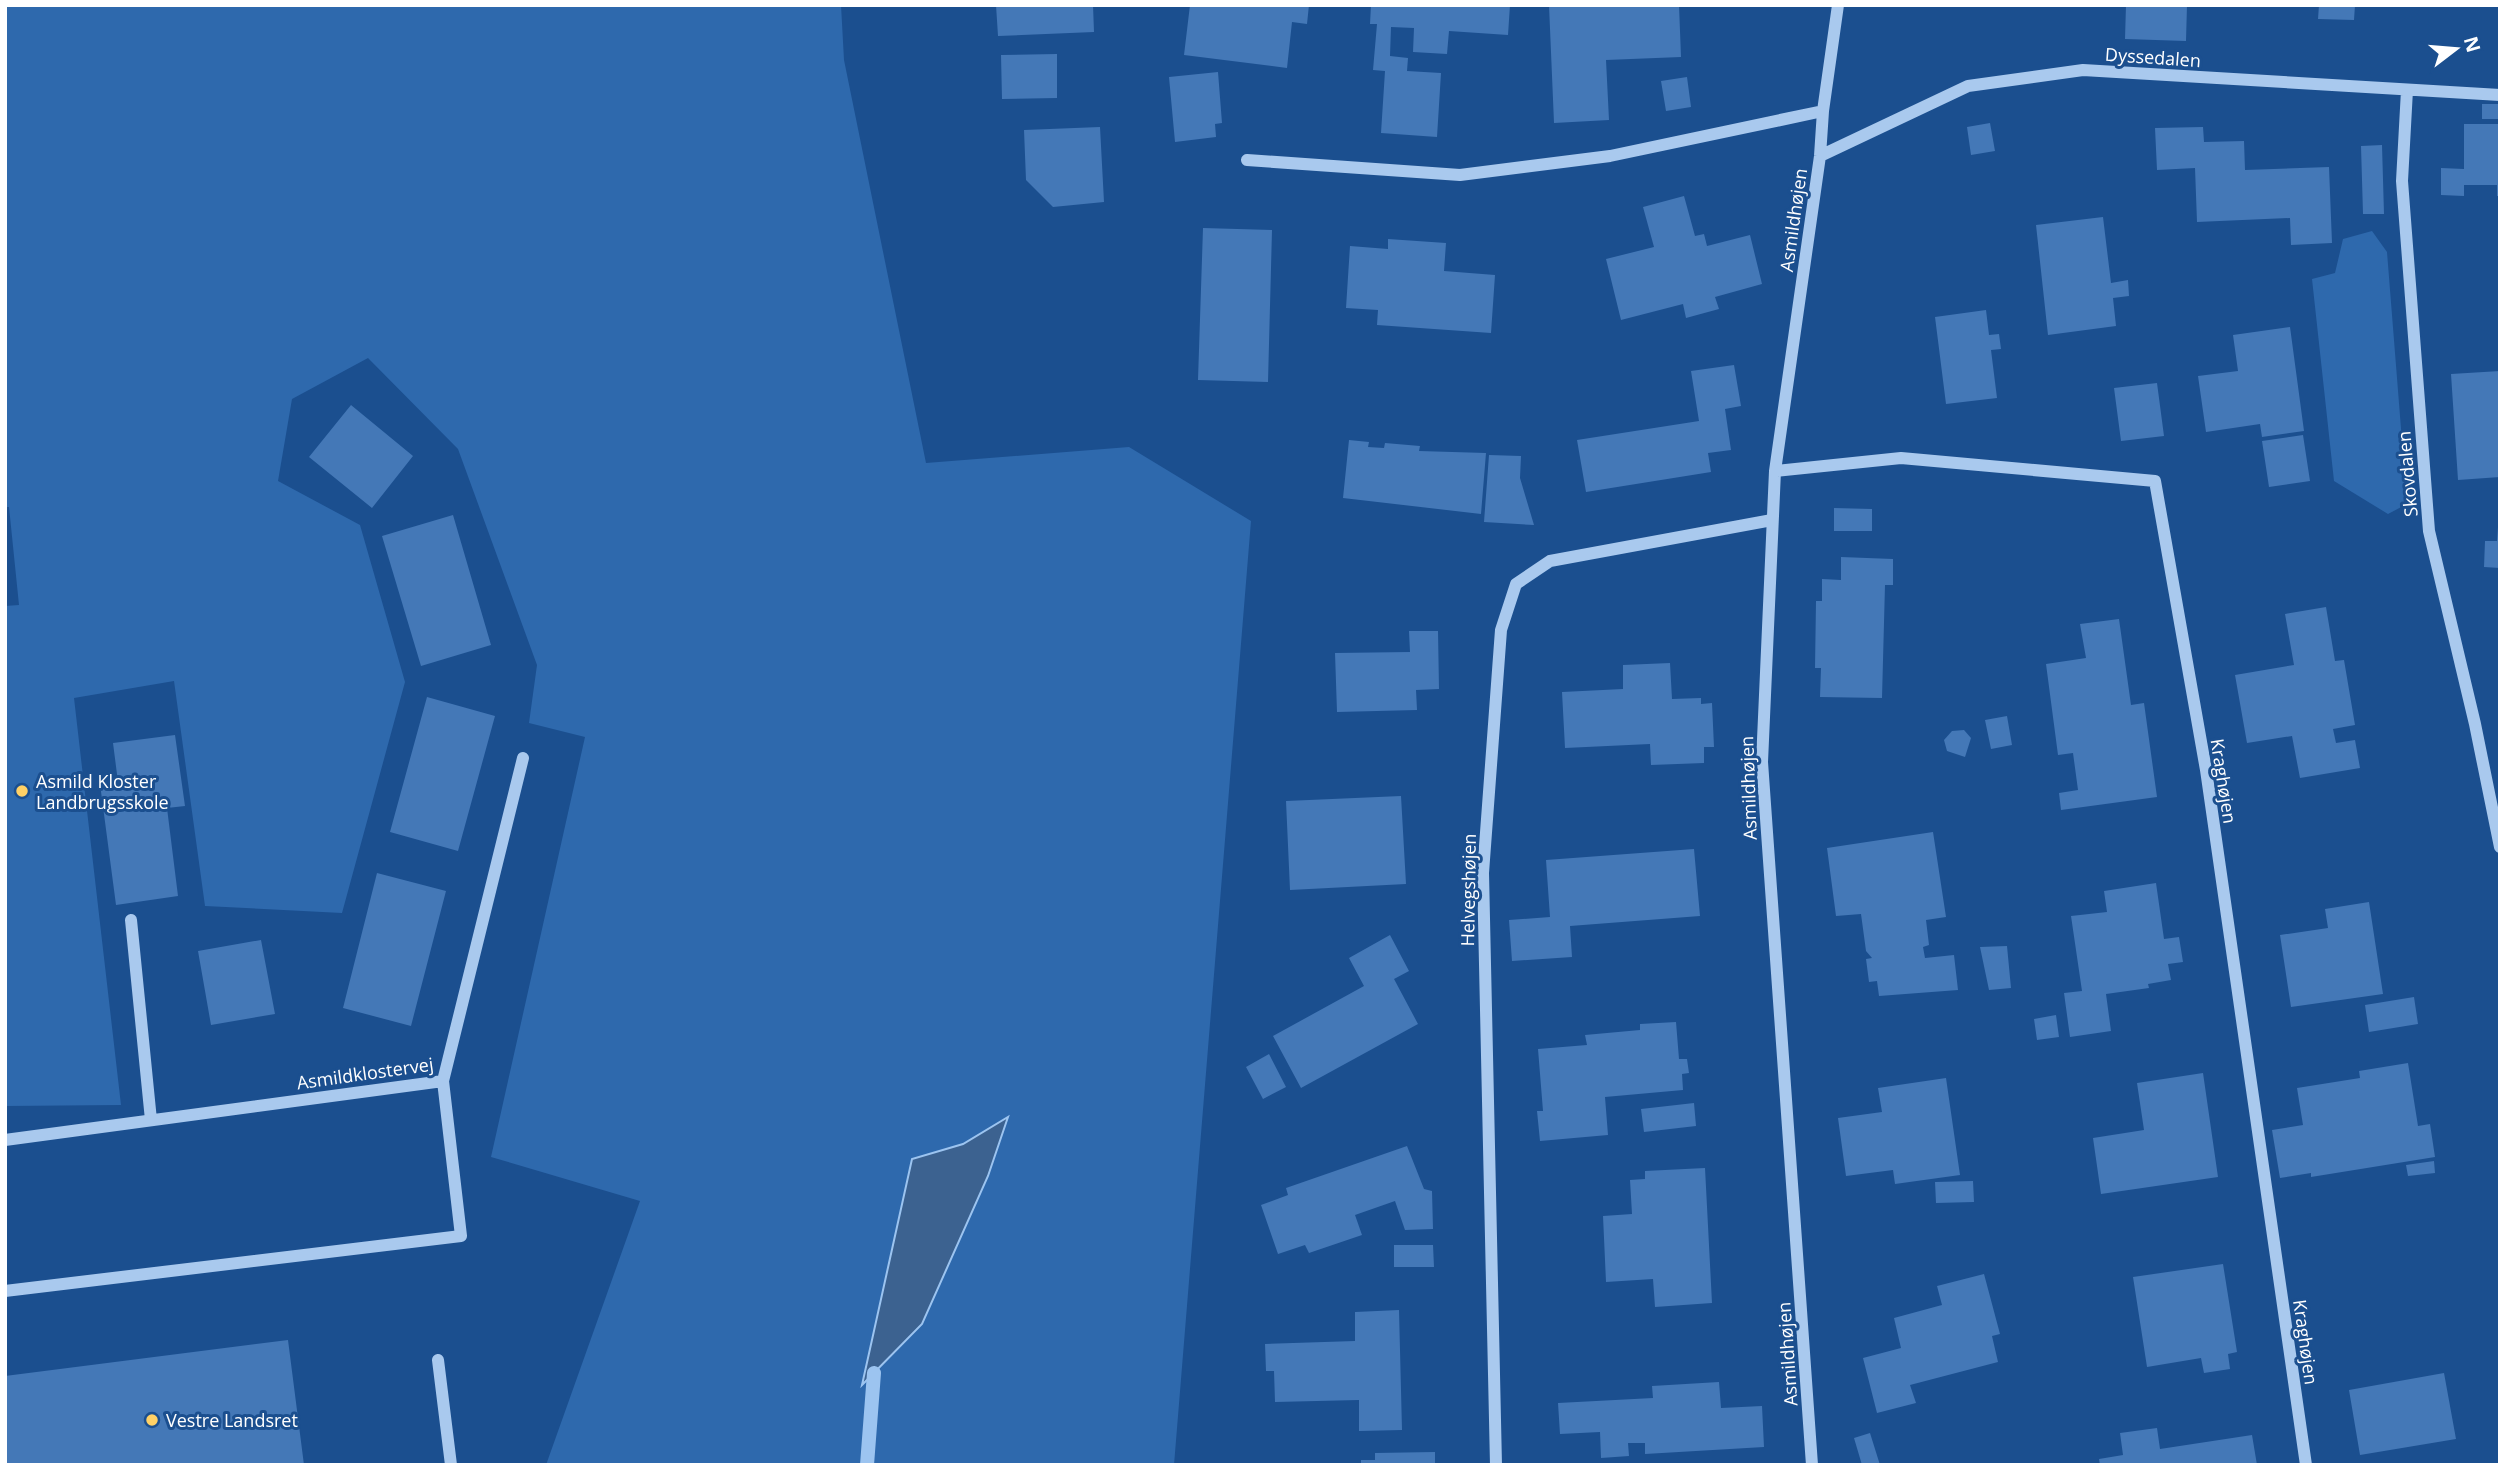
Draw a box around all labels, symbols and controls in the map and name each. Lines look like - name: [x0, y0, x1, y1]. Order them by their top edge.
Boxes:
- north arrow: [2421, 14, 2491, 84]
- text: N: [2458, 33, 2487, 55]
- street label: Dyssedalen: [2104, 42, 2202, 72]
- street label: Asmildhøjen: [1774, 167, 1812, 273]
- street label: Skovdalen: [2391, 430, 2423, 518]
- street label: Asmildhøjen: [1734, 735, 1762, 841]
- street label: Kraghøjen: [2205, 737, 2243, 825]
- place label: Asmild Kloster Landbrugsskole: [36, 769, 169, 814]
- marker: Asmild Kloster Landbrugsskole: [14, 783, 30, 799]
- street label: Helvegshøjen: [1455, 833, 1481, 947]
- street label: Asmildklostervej: [295, 1052, 435, 1094]
- street label: Kraghøjen: [2288, 1298, 2324, 1386]
- street label: Asmildhøjen: [1771, 1301, 1803, 1407]
- place label: Vestre Landsret: [166, 1408, 298, 1432]
- marker: Vestre Landsret: [144, 1412, 160, 1428]

